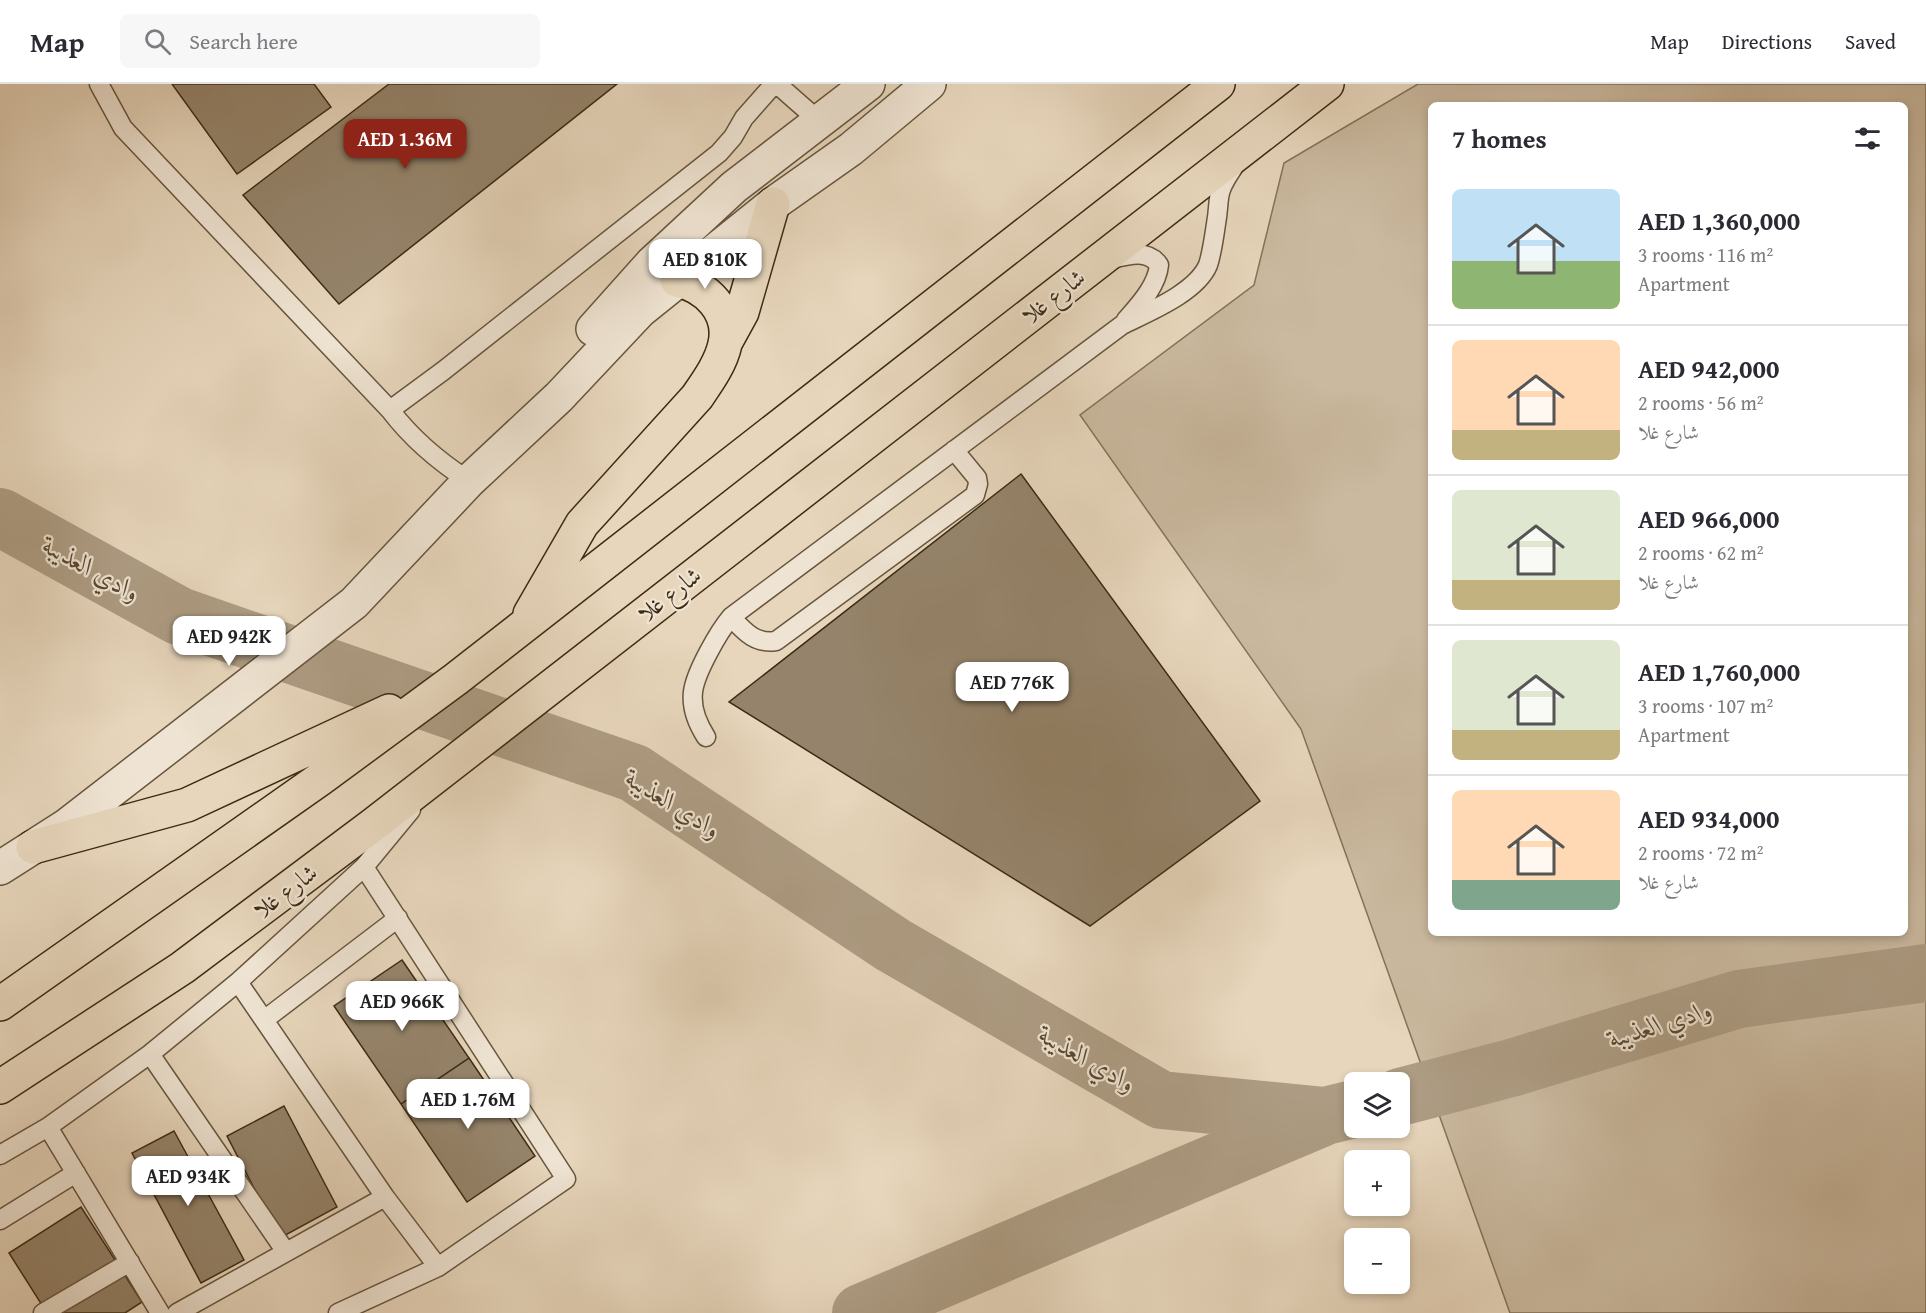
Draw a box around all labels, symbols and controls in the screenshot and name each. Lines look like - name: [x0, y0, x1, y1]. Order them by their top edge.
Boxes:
- search box: [120, 14, 540, 68]
- text: Map: [30, 21, 84, 62]
- icon: search: [141, 25, 174, 58]
- text: Search here: [189, 25, 298, 57]
- text: Map: [1650, 26, 1689, 57]
- text: Directions: [1722, 26, 1812, 57]
- text: Saved: [1845, 26, 1896, 57]
- pin: AED 1.36M: [336, 119, 474, 170]
- text: 7 homes: [1452, 119, 1547, 158]
- icon: filters: [1851, 122, 1884, 155]
- text: AED 1.36M: [358, 124, 452, 153]
- text: AED 1,360,000: [1638, 201, 1800, 240]
- icon: home: [1500, 213, 1572, 285]
- pin: AED 810K: [643, 239, 767, 290]
- text: 3 rooms · 116 m²: [1638, 240, 1773, 269]
- text: AED 810K: [663, 244, 747, 273]
- street label: شارع غلا: [1014, 260, 1094, 335]
- text: Apartment: [1638, 269, 1730, 298]
- text: AED 942,000: [1638, 349, 1779, 388]
- icon: home: [1500, 364, 1572, 436]
- text: 2 rooms · 56 m²: [1638, 388, 1764, 417]
- text: شارع غلا: [1638, 417, 1699, 446]
- text: AED 966,000: [1638, 499, 1779, 538]
- icon: home: [1500, 514, 1572, 586]
- water label: وادي العذيبة: [33, 524, 148, 613]
- text: 2 rooms · 62 m²: [1638, 538, 1764, 567]
- street label: شارع غلا: [630, 558, 710, 633]
- text: شارع غلا: [1638, 567, 1699, 596]
- pin: AED 942K: [167, 616, 291, 667]
- text: AED 942K: [187, 621, 271, 650]
- text: AED 1,760,000: [1638, 652, 1800, 691]
- pin: AED 776K: [950, 662, 1074, 713]
- icon: home: [1500, 664, 1572, 736]
- text: AED 776K: [970, 667, 1054, 696]
- text: 3 rooms · 107 m²: [1638, 691, 1773, 720]
- text: Apartment: [1638, 720, 1730, 749]
- water label: وادي العذيبة: [616, 757, 730, 849]
- text: AED 934,000: [1638, 799, 1779, 838]
- icon: home: [1500, 814, 1572, 886]
- text: 2 rooms · 72 m²: [1638, 838, 1764, 867]
- street label: شارع غلا: [245, 855, 326, 929]
- text: شارع غلا: [1638, 867, 1699, 896]
- pin: AED 966K: [340, 981, 464, 1032]
- text: AED 966K: [360, 986, 444, 1015]
- water label: وادي العذيبة: [1601, 989, 1717, 1060]
- water label: وادي العذيبة: [1029, 1013, 1144, 1103]
- map controls: [1344, 1072, 1410, 1294]
- button: layers: [1344, 1072, 1410, 1138]
- pin: AED 1.76M: [399, 1079, 537, 1130]
- text: AED 1.76M: [421, 1084, 515, 1113]
- button: +: [1344, 1150, 1410, 1216]
- pin: AED 934K: [126, 1156, 250, 1207]
- text: AED 934K: [146, 1161, 230, 1190]
- button: −: [1344, 1228, 1410, 1294]

